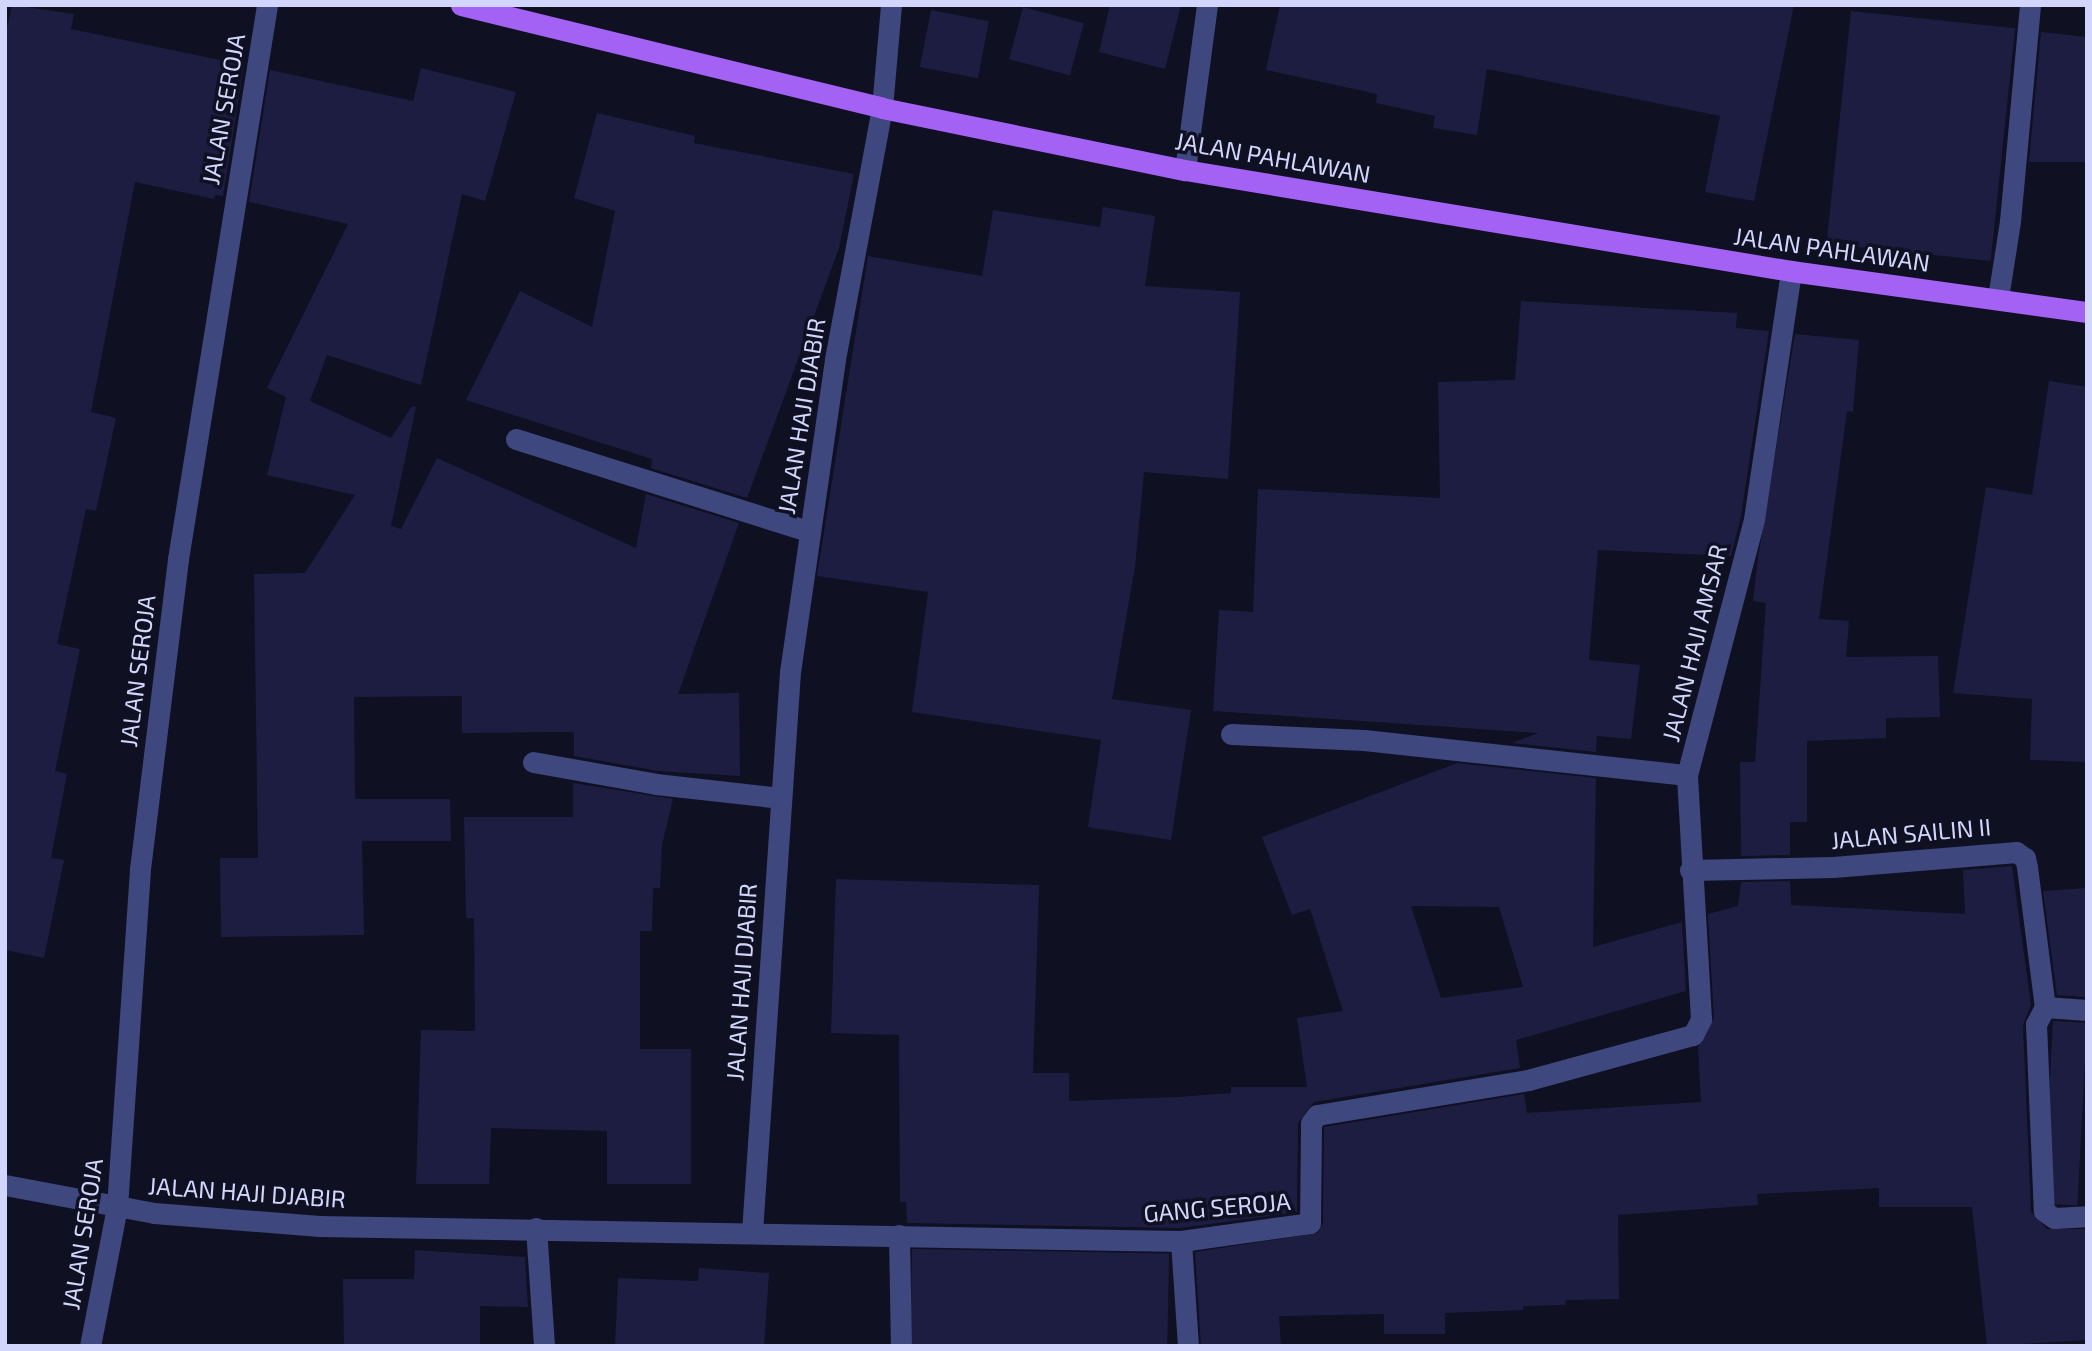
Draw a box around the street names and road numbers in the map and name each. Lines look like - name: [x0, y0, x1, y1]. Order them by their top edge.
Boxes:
- street label: JALAN SEROJA: [196, 31, 250, 187]
- street label: JALAN PAHLAWAN: [1173, 126, 1373, 188]
- street label: JALAN PAHLAWAN: [1732, 221, 1932, 277]
- street label: JALAN HAJI DJABIR: [771, 316, 831, 516]
- street label: JALAN HAJI AMSAR: [1656, 541, 1732, 745]
- street label: JALAN SEROJA: [113, 593, 161, 749]
- street label: JALAN SAILIN II: [1830, 812, 1992, 854]
- street label: JALAN HAJI DJABIR: [720, 882, 762, 1082]
- street label: JALAN SEROJA: [56, 1156, 108, 1312]
- street label: JALAN HAJI DJABIR: [147, 1171, 347, 1213]
- street label: GANG SEROJA: [1142, 1186, 1292, 1228]

